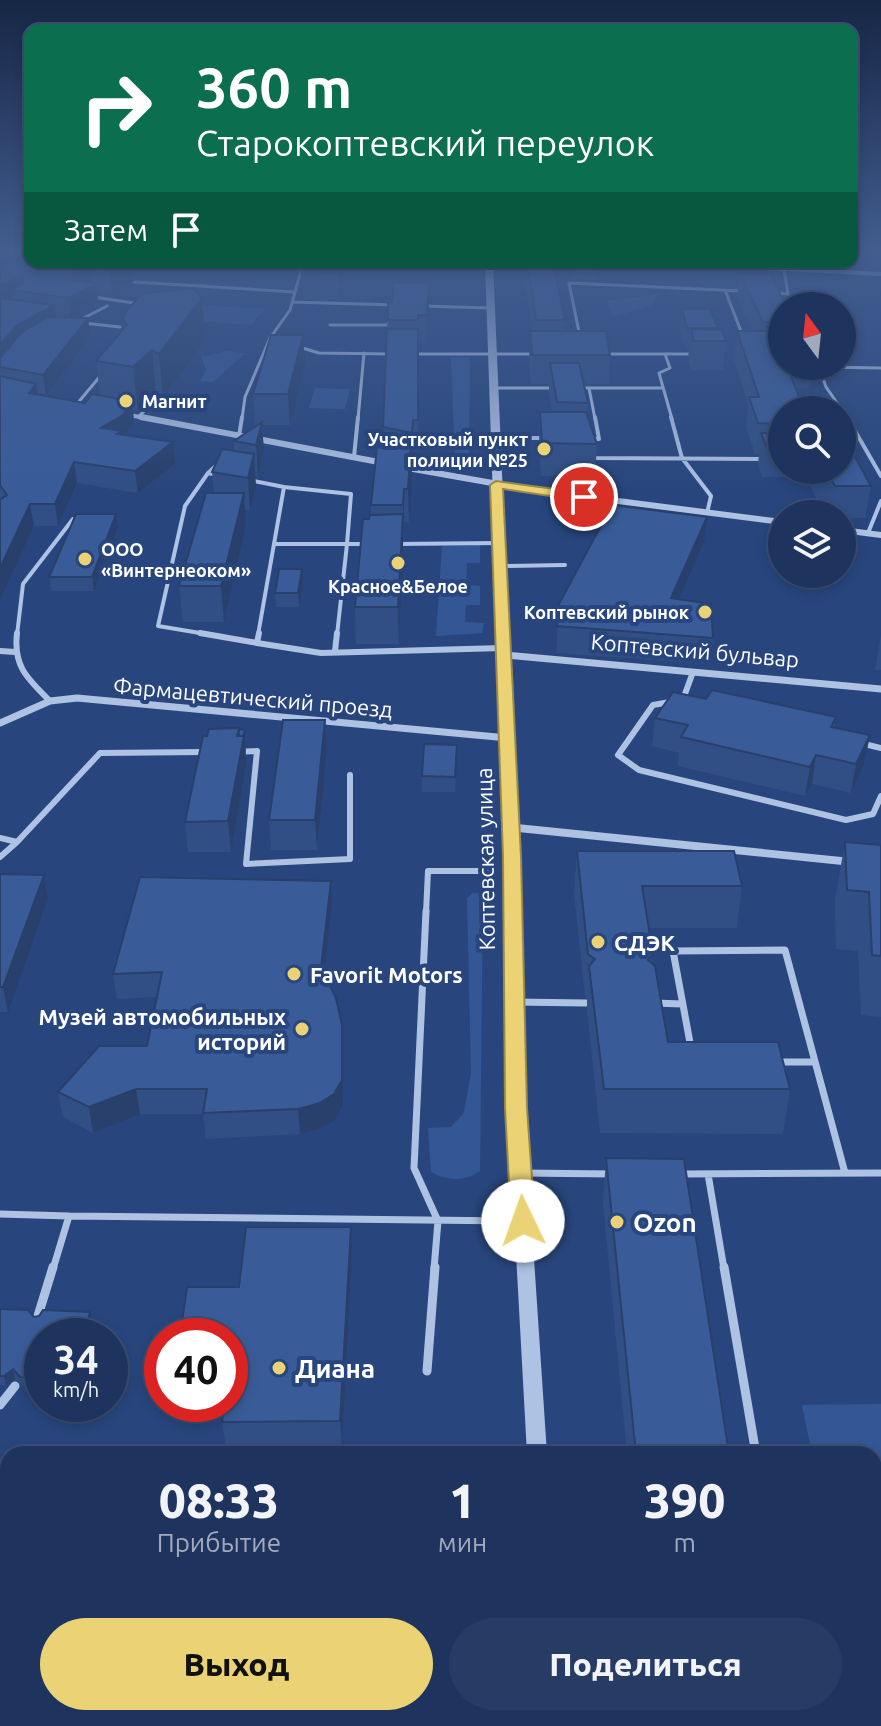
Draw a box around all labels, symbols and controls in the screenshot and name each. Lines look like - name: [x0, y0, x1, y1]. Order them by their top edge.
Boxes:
- icon: right: [64, 56, 168, 160]
- text: 360 m: [196, 56, 352, 119]
- text: Старокоптевский переулок: [196, 122, 654, 163]
- icon: arrive: [164, 208, 208, 252]
- text: Затем: [64, 213, 148, 247]
- north arrow: [768, 292, 856, 380]
- map controls: [768, 292, 856, 588]
- place label: Магнит: [142, 391, 206, 411]
- marker: Магнит: [117, 392, 135, 410]
- button: search: [768, 396, 856, 484]
- place label: Участковый пункт полиции №25: [368, 429, 528, 470]
- marker: Участковый пункт полиции №25: [535, 440, 553, 458]
- pin: [550, 463, 618, 531]
- icon: arrive: [562, 475, 606, 519]
- button: layers: [768, 500, 856, 588]
- place label: ООО «Винтернеоком»: [101, 539, 251, 580]
- marker: ООО «Винтернеоком»: [76, 550, 94, 568]
- marker: Красное&Белое: [389, 554, 407, 572]
- place label: Красное&Белое: [328, 576, 468, 596]
- place label: Коптевский рынок: [524, 602, 690, 622]
- marker: Коптевский рынок: [696, 603, 714, 621]
- street label: Коптевский бульвар: [590, 628, 800, 672]
- street label: Фармацевтический проезд: [112, 672, 394, 722]
- street label: Коптевская улица: [471, 767, 499, 951]
- place label: СДЭК: [614, 930, 675, 955]
- marker: СДЭК: [589, 933, 607, 951]
- place label: Favorit Motors: [310, 962, 463, 987]
- marker: Favorit Motors: [285, 965, 303, 983]
- place label: Музей автомобильных историй: [39, 1004, 286, 1054]
- marker: Музей автомобильных историй: [293, 1020, 311, 1038]
- position arrow: [481, 1179, 565, 1263]
- place label: Ozon: [633, 1208, 697, 1237]
- marker: Ozon: [608, 1213, 626, 1231]
- speed limit sign: 40: [144, 1318, 248, 1422]
- text: 34: [53, 1337, 99, 1382]
- place label: Диана: [295, 1354, 375, 1383]
- marker: Диана: [270, 1359, 288, 1377]
- text: km/h: [53, 1378, 99, 1401]
- text: 08:33: [159, 1473, 279, 1527]
- text: 1: [449, 1473, 476, 1527]
- text: 390: [644, 1473, 725, 1527]
- text: Прибытие: [157, 1528, 281, 1557]
- text: мин: [438, 1528, 487, 1557]
- text: m: [673, 1528, 696, 1557]
- button: Выход: [40, 1618, 433, 1710]
- button: Поделиться: [449, 1618, 842, 1710]

